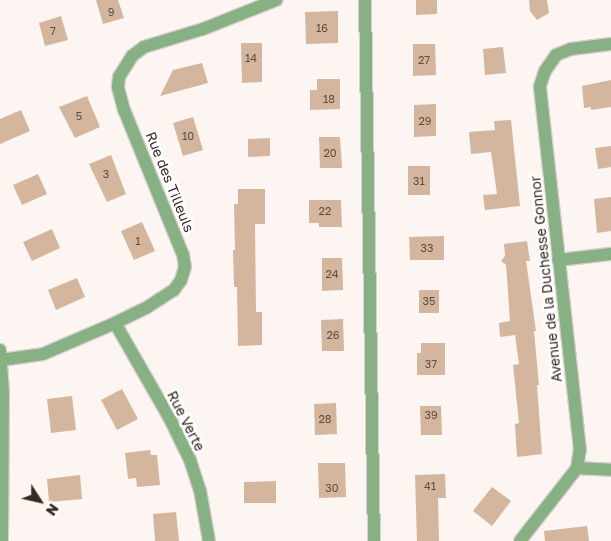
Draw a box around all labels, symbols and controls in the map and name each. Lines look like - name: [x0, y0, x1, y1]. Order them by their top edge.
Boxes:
- house number: 9: [108, 5, 114, 19]
- house number: 16: [316, 21, 328, 35]
- house number: 7: [50, 24, 56, 38]
- house number: 14: [245, 51, 257, 65]
- house number: 27: [418, 53, 430, 67]
- house number: 18: [323, 92, 335, 106]
- house number: 5: [76, 109, 82, 123]
- house number: 29: [418, 114, 432, 128]
- street label: Rue des Tilleuls: [142, 129, 198, 235]
- house number: 10: [182, 129, 194, 143]
- house number: 20: [323, 146, 337, 160]
- house number: 3: [103, 167, 109, 181]
- house number: 31: [413, 174, 425, 188]
- street label: Avenue de la Duchesse Gonnor: [527, 175, 565, 383]
- house number: 22: [319, 204, 331, 218]
- house number: 1: [135, 234, 141, 248]
- house number: 33: [421, 241, 433, 255]
- house number: 24: [325, 267, 339, 281]
- house number: 35: [423, 294, 435, 308]
- house number: 26: [326, 328, 340, 342]
- house number: 37: [425, 357, 437, 371]
- street label: Rue Verte: [164, 388, 208, 454]
- house number: 39: [424, 408, 438, 422]
- house number: 28: [318, 412, 332, 426]
- north arrow: [15, 476, 65, 526]
- house number: 41: [424, 479, 436, 493]
- house number: 30: [325, 481, 339, 495]
- text: N: [43, 501, 63, 519]

